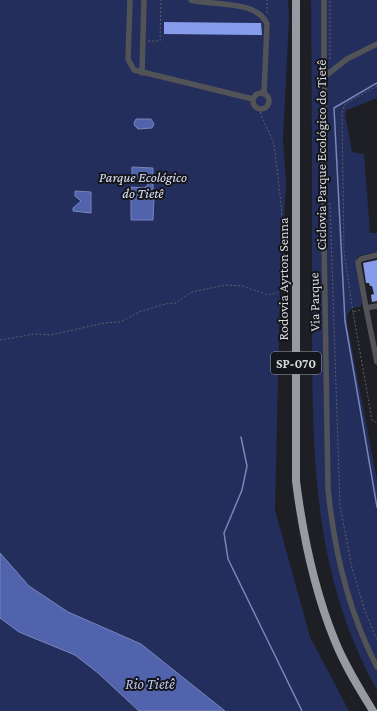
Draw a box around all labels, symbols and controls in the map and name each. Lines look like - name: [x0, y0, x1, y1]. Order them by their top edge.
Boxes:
- street label: Ciclovia Parque Ecológico do Tietê: [313, 60, 329, 250]
- park label: Parque Ecológico do Tietê: [99, 169, 187, 201]
- street label: Rodovia Ayrton Senna: [275, 217, 291, 341]
- street label: Via Parque: [305, 272, 323, 332]
- road number: SP-070: [271, 352, 321, 374]
- water label: Rio Tietê: [125, 676, 175, 692]

